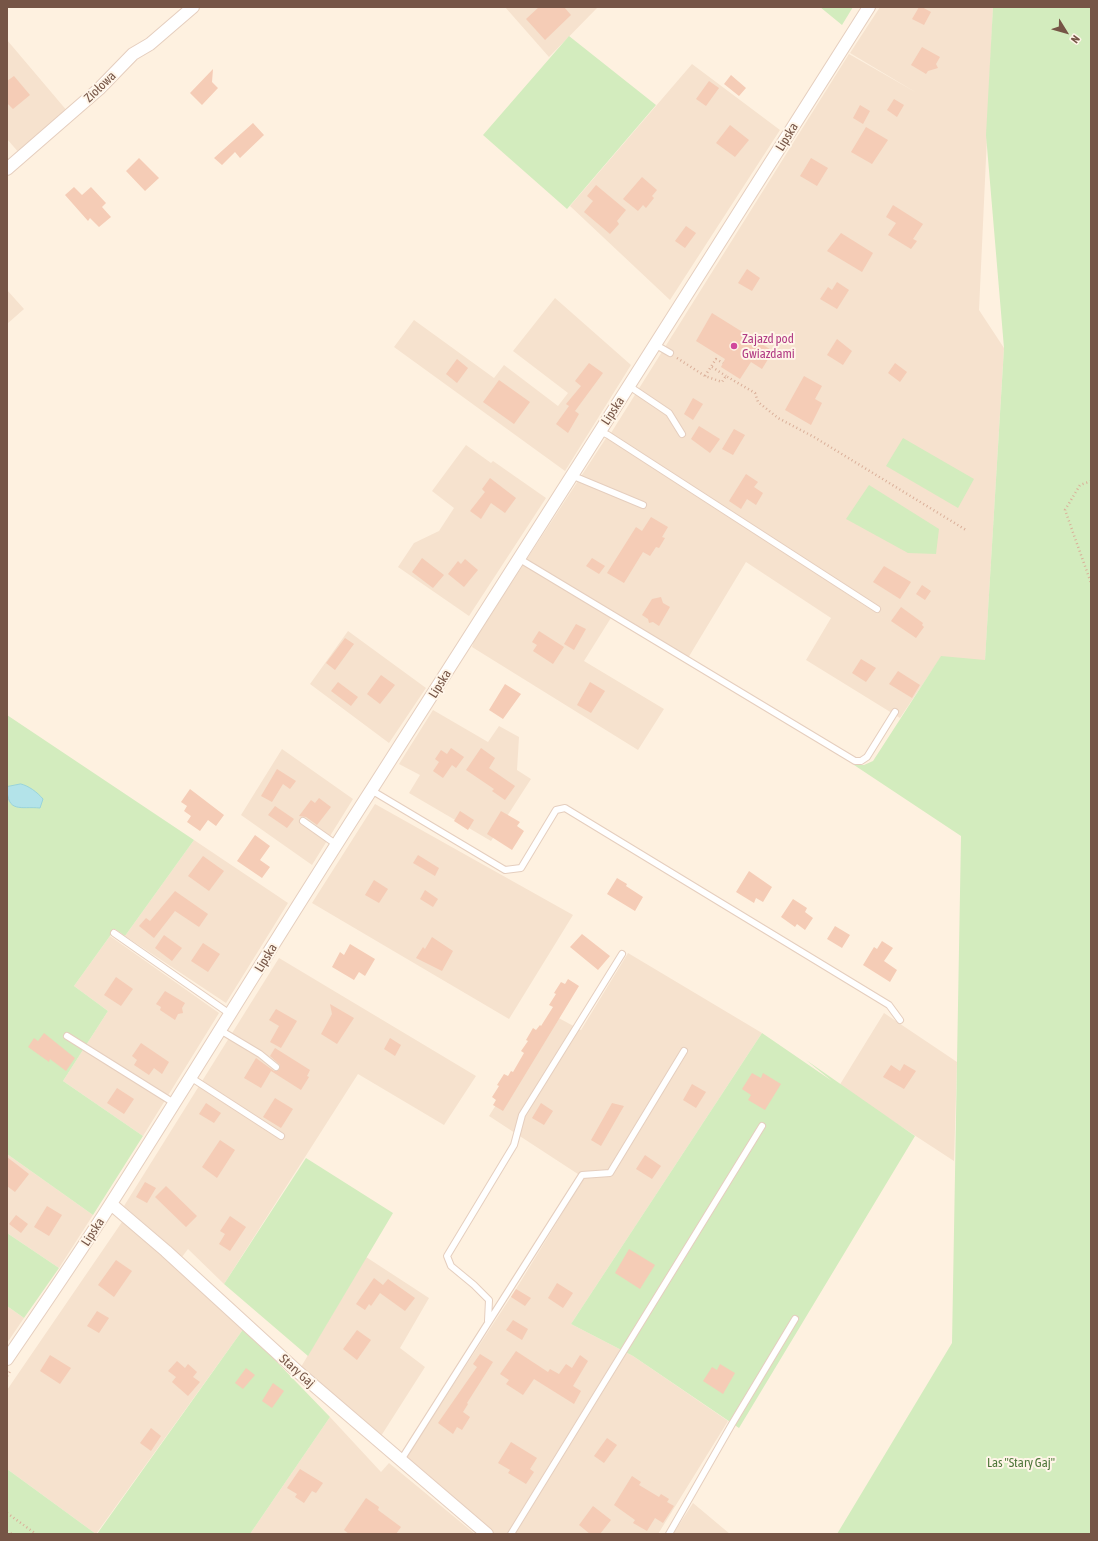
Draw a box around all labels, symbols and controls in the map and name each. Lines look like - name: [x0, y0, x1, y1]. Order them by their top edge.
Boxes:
- north arrow: [1046, 12, 1086, 52]
- text: N: [1069, 33, 1082, 45]
- street label: Ziołowa: [81, 68, 119, 106]
- street label: Lipska: [772, 120, 802, 154]
- place label: Zajazd pod Gwiazdami: [742, 331, 795, 362]
- marker: Zajazd pod Gwiazdami: [729, 341, 739, 351]
- street label: Lipska: [598, 394, 628, 428]
- street label: Lipska: [425, 667, 455, 701]
- street label: Lipska: [251, 941, 281, 975]
- street label: Lipska: [78, 1215, 108, 1249]
- street label: Stary Gaj: [276, 1351, 318, 1391]
- park label: Las "Stary Gaj": [987, 1455, 1055, 1471]

